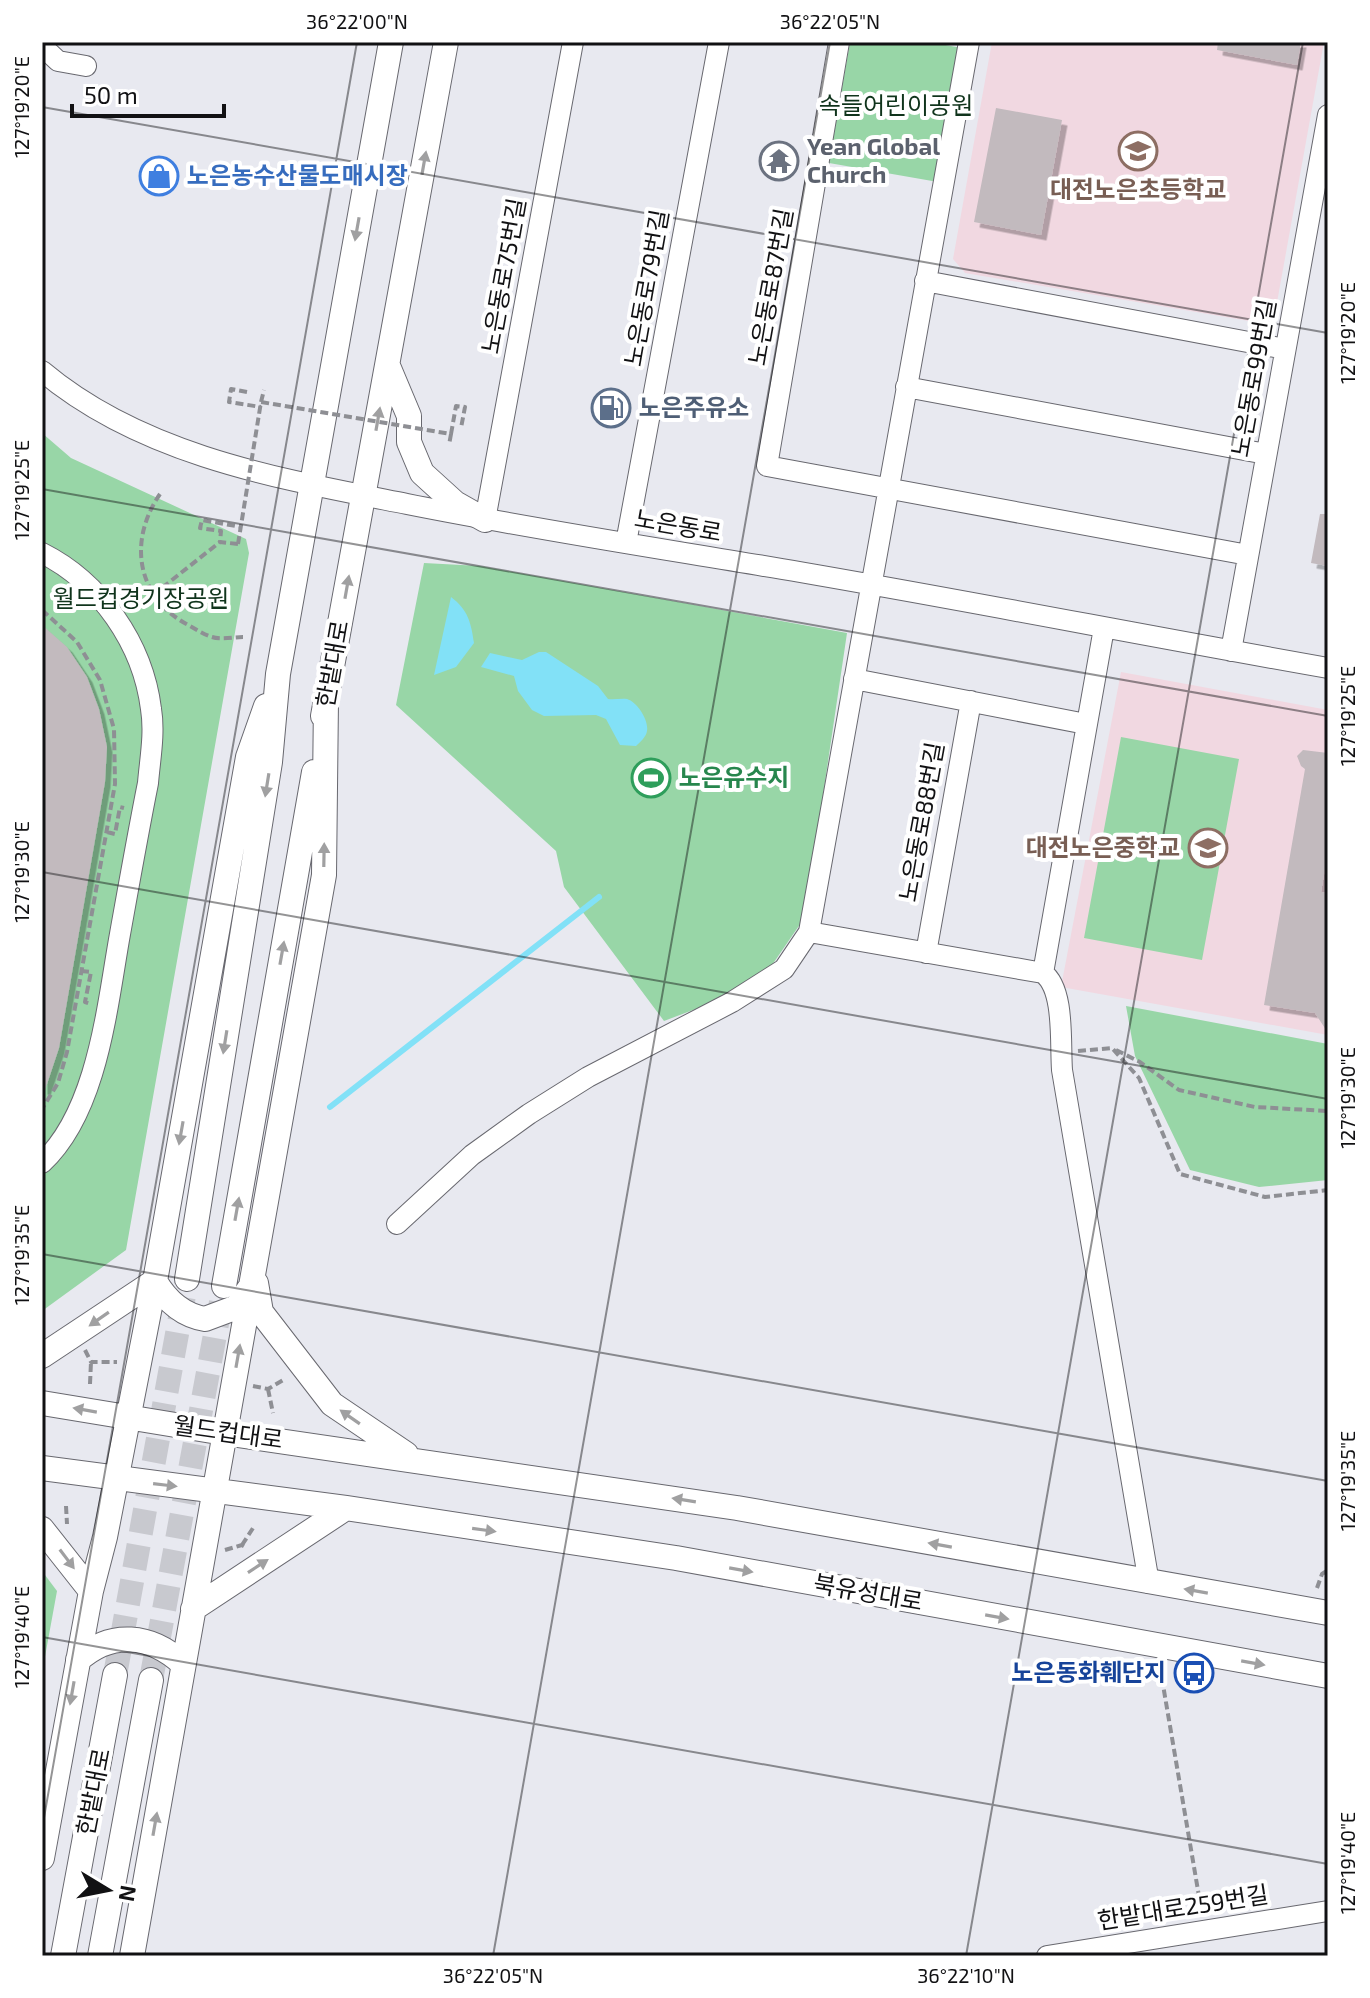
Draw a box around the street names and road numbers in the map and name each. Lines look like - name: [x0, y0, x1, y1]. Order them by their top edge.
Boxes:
- street label: 노은동로75번길: [475, 196, 530, 356]
- street label: 노은동로87번길: [741, 206, 798, 368]
- street label: 노은동로79번길: [617, 207, 674, 368]
- street label: 노은동로99번길: [1224, 296, 1281, 459]
- street label: 노은동로: [632, 503, 724, 546]
- street label: 한밭대로: [310, 618, 353, 710]
- street label: 노은동로88번길: [892, 740, 949, 904]
- street label: 월드컵대로: [172, 1409, 285, 1454]
- street label: 북유성대로: [811, 1568, 925, 1615]
- street label: 한밭대로: [70, 1746, 115, 1838]
- street label: 한밭대로259번길: [1095, 1879, 1270, 1934]

